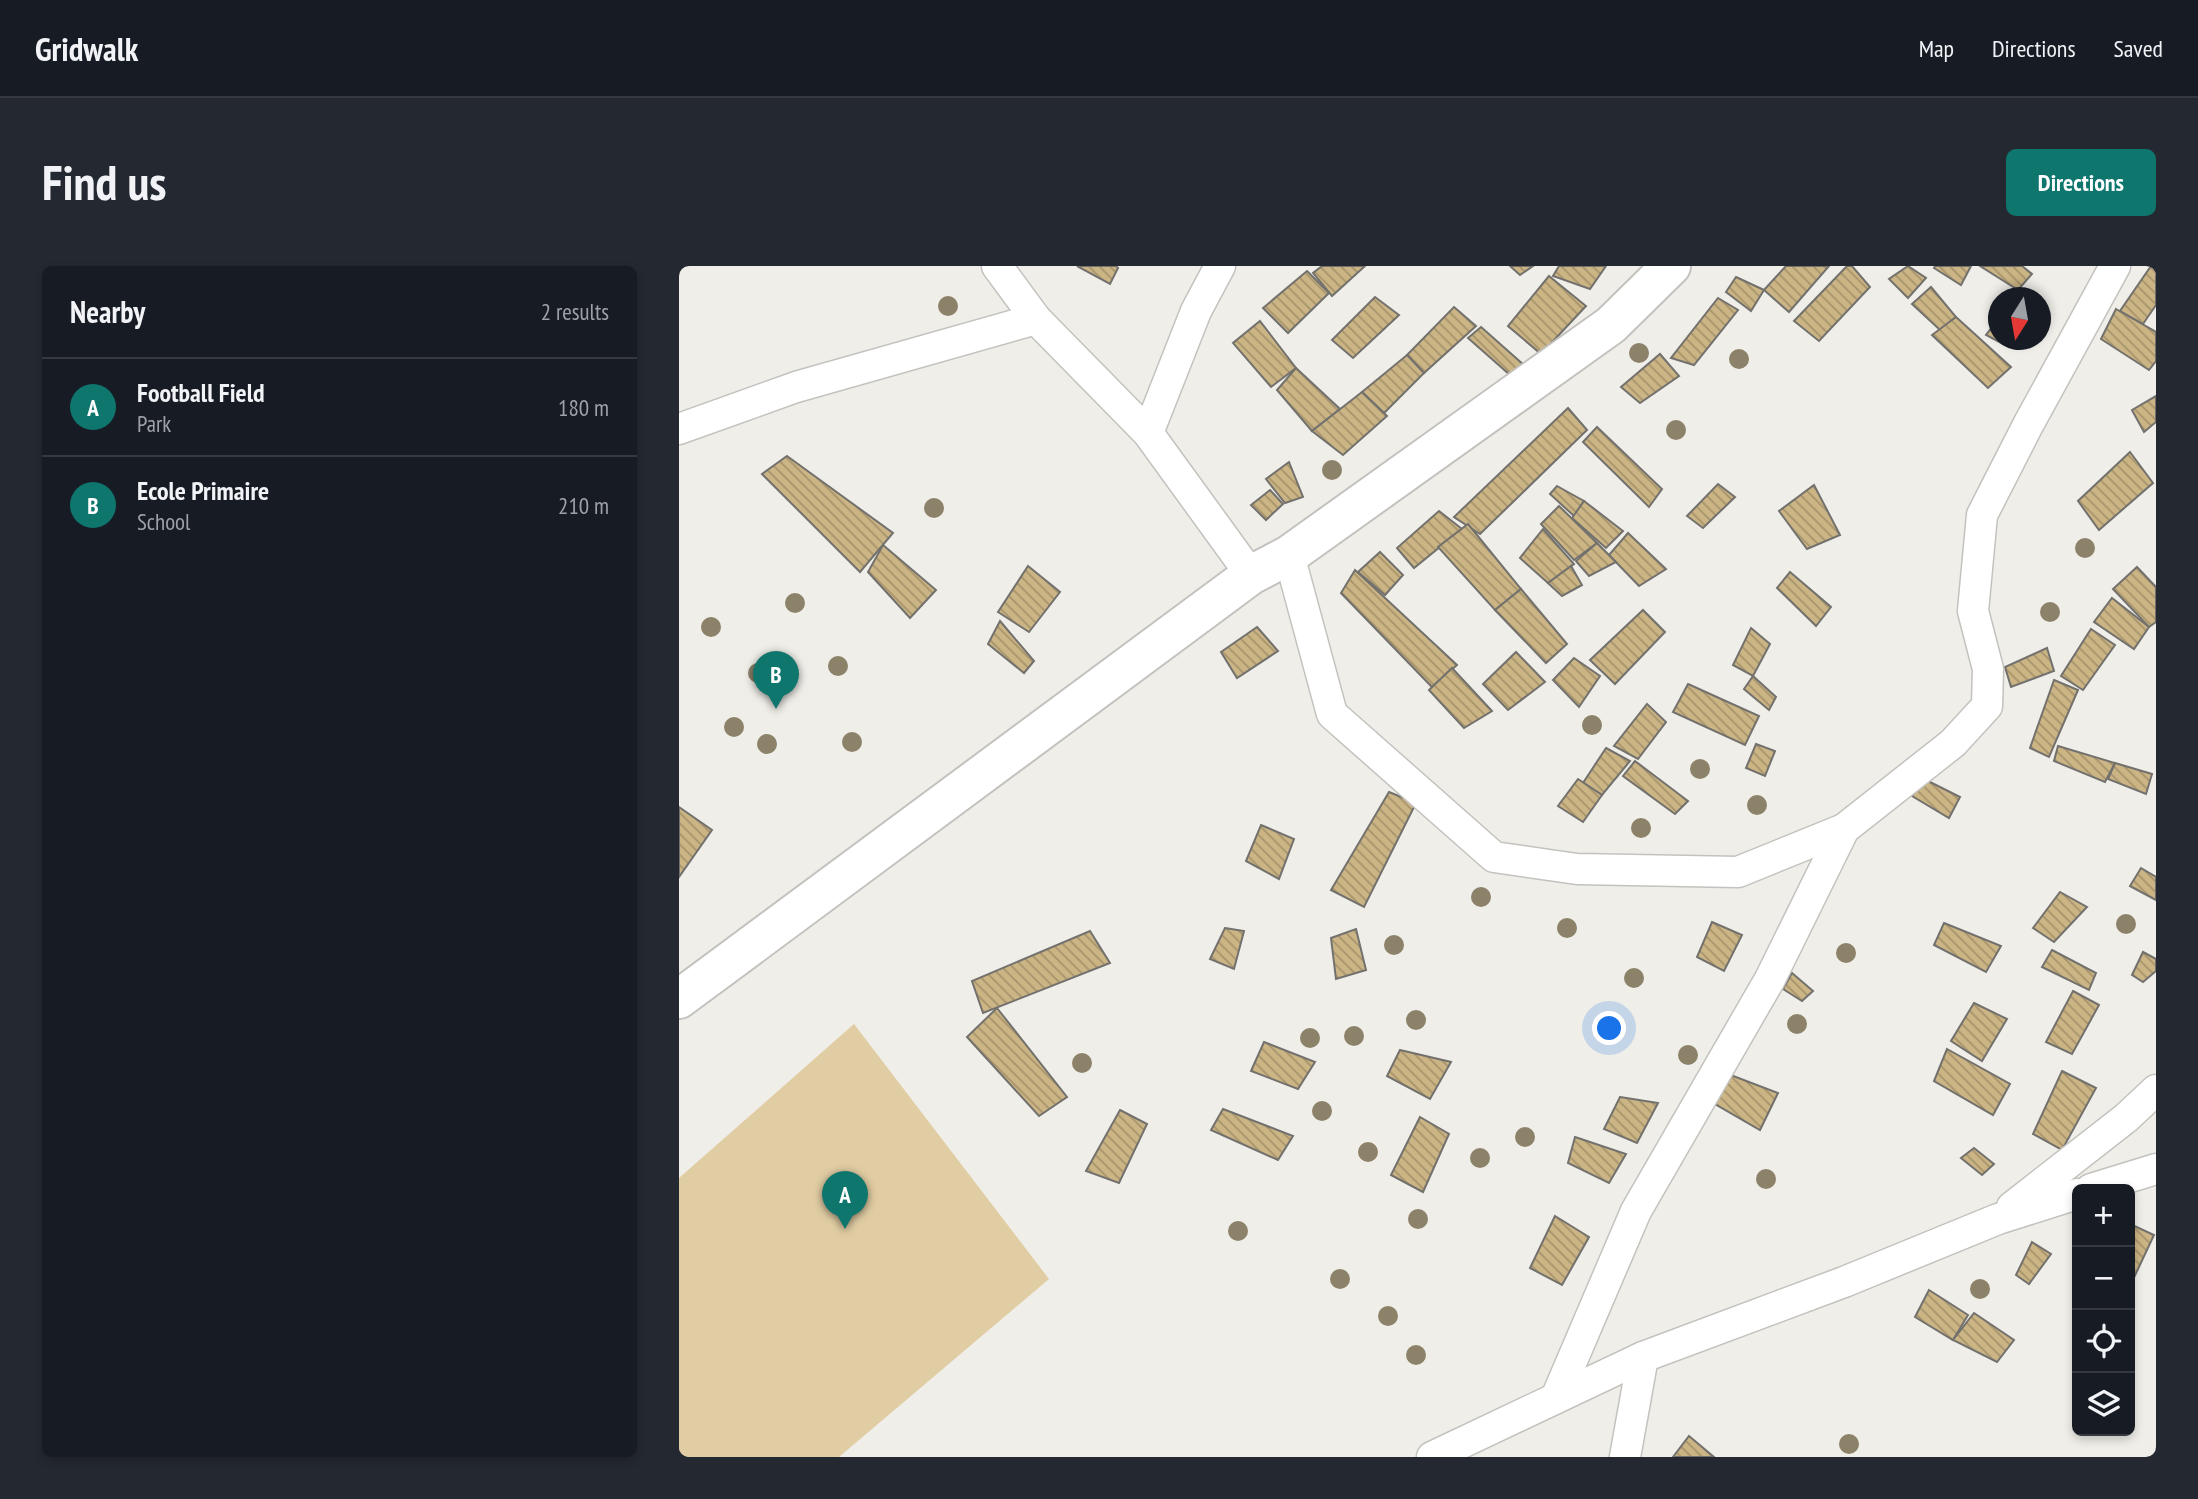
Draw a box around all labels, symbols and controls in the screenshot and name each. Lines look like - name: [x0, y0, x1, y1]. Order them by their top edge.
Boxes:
- text: Gridwalk: [35, 27, 138, 70]
- text: Map: [1919, 33, 1954, 64]
- text: Directions: [1992, 33, 2076, 64]
- text: Saved: [2114, 33, 2163, 64]
- button: Directions: [2006, 149, 2156, 216]
- text: Find us: [42, 150, 166, 214]
- north arrow: [1988, 287, 2051, 350]
- text: Nearby: [70, 292, 145, 331]
- text: 2 results: [541, 297, 609, 326]
- text: Football Field: [137, 376, 265, 409]
- text: A: [87, 393, 99, 422]
- text: 180 m: [558, 393, 609, 422]
- text: Park: [137, 409, 171, 438]
- text: Ecole Primaire: [137, 474, 269, 507]
- text: B: [87, 491, 99, 520]
- text: 210 m: [558, 491, 609, 520]
- text: School: [137, 507, 190, 536]
- pin: B: [753, 651, 799, 709]
- your location: [1592, 1011, 1626, 1045]
- pin: A: [822, 1171, 868, 1229]
- map controls: [2072, 1184, 2135, 1436]
- button: +: [2072, 1184, 2135, 1247]
- button: −: [2072, 1247, 2135, 1310]
- button: locate: [2072, 1310, 2135, 1373]
- button: layers: [2072, 1373, 2135, 1436]

